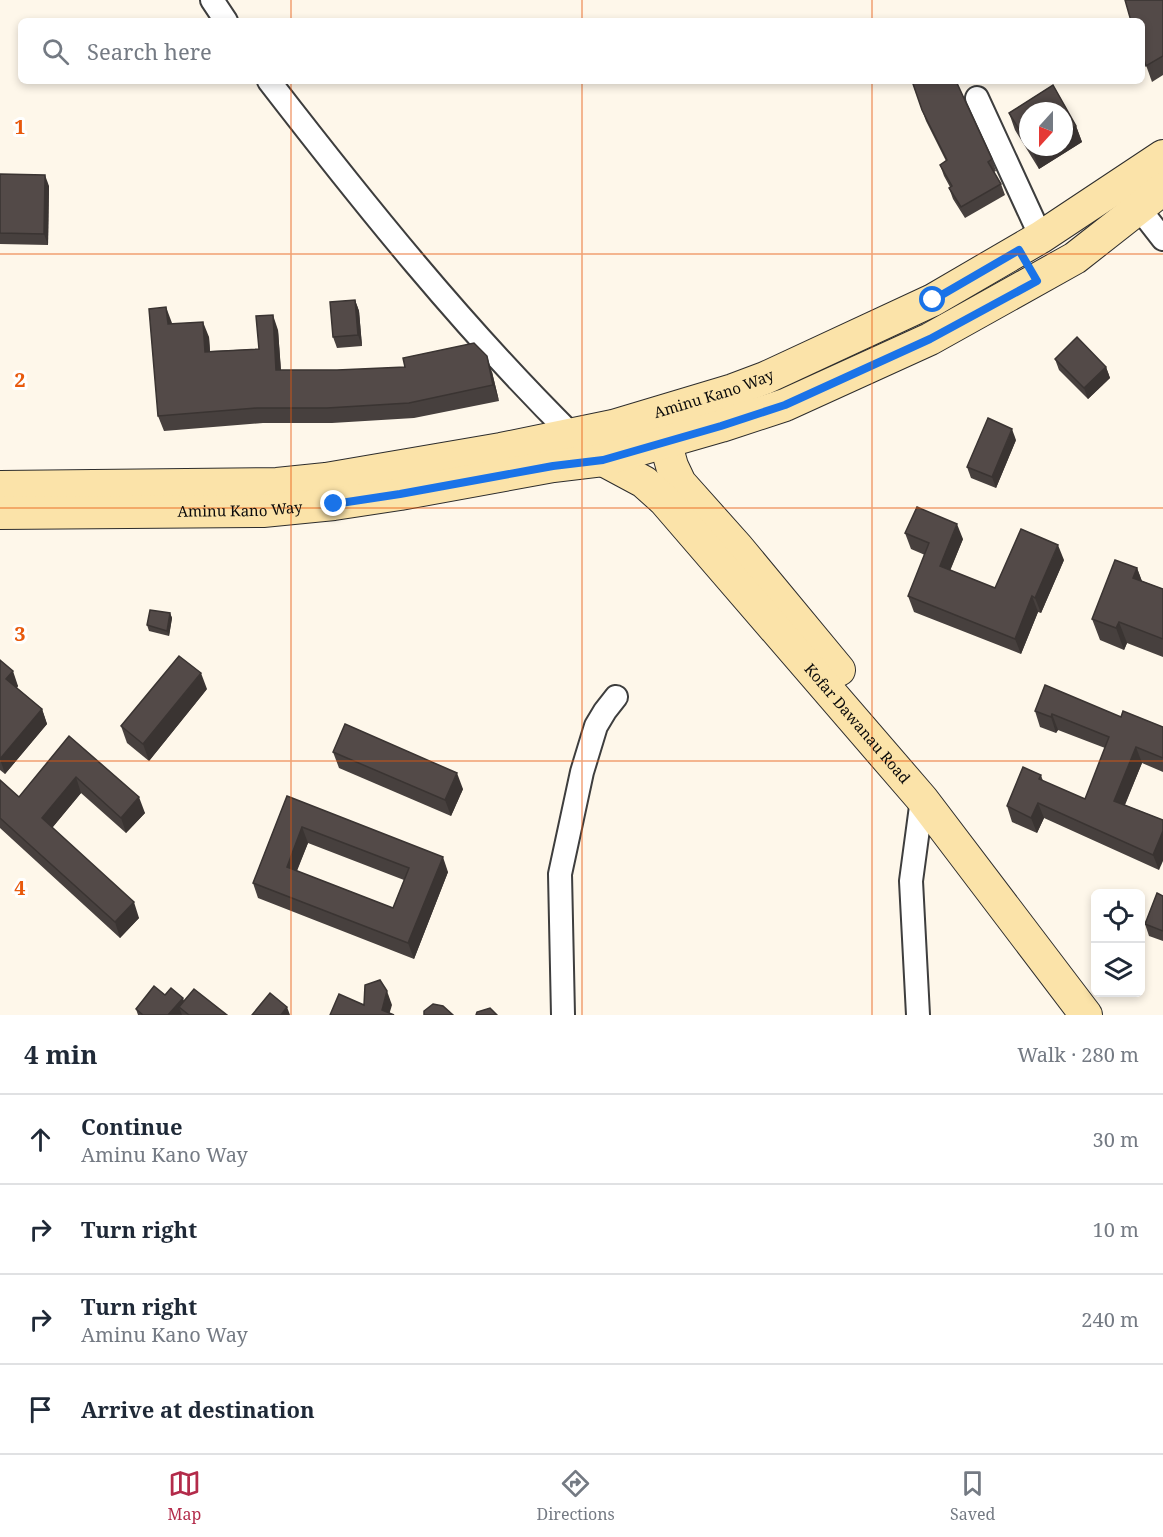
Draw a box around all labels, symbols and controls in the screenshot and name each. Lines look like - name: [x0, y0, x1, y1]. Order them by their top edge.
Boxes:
- search box: [18, 18, 1145, 84]
- icon: search: [39, 35, 72, 68]
- text: Search here: [87, 36, 212, 66]
- north arrow: [1019, 102, 1073, 156]
- text: 1: [14, 113, 26, 140]
- route start: [919, 286, 945, 312]
- street label: Aminu Kano Way: [651, 364, 777, 422]
- text: 2: [14, 366, 26, 393]
- route end: [320, 490, 346, 516]
- street label: Aminu Kano Way: [177, 496, 304, 521]
- text: 3: [14, 620, 26, 647]
- street label: Kofar Dawanau Road: [801, 659, 915, 787]
- text: 4: [14, 874, 26, 901]
- map controls: [1091, 889, 1145, 997]
- button: locate: [1091, 889, 1145, 943]
- button: layers: [1091, 943, 1145, 997]
- text: 4 min: [24, 1036, 98, 1072]
- text: Walk · 280 m: [1017, 1041, 1139, 1068]
- text: Continue: [81, 1111, 183, 1141]
- icon: ahead: [24, 1123, 57, 1156]
- text: 30 m: [1093, 1126, 1139, 1153]
- text: Aminu Kano Way: [81, 1141, 248, 1168]
- icon: right: [24, 1213, 57, 1246]
- text: Turn right: [81, 1214, 197, 1244]
- text: 10 m: [1093, 1216, 1139, 1243]
- text: Turn right: [81, 1291, 197, 1321]
- icon: right: [24, 1303, 57, 1336]
- text: 240 m: [1081, 1306, 1139, 1333]
- text: Aminu Kano Way: [81, 1321, 248, 1348]
- icon: arrive: [24, 1393, 57, 1426]
- text: Arrive at destination: [81, 1394, 315, 1424]
- tab: Map: [168, 1467, 201, 1525]
- tab: Directions: [537, 1467, 615, 1525]
- tab: Saved: [950, 1467, 995, 1525]

